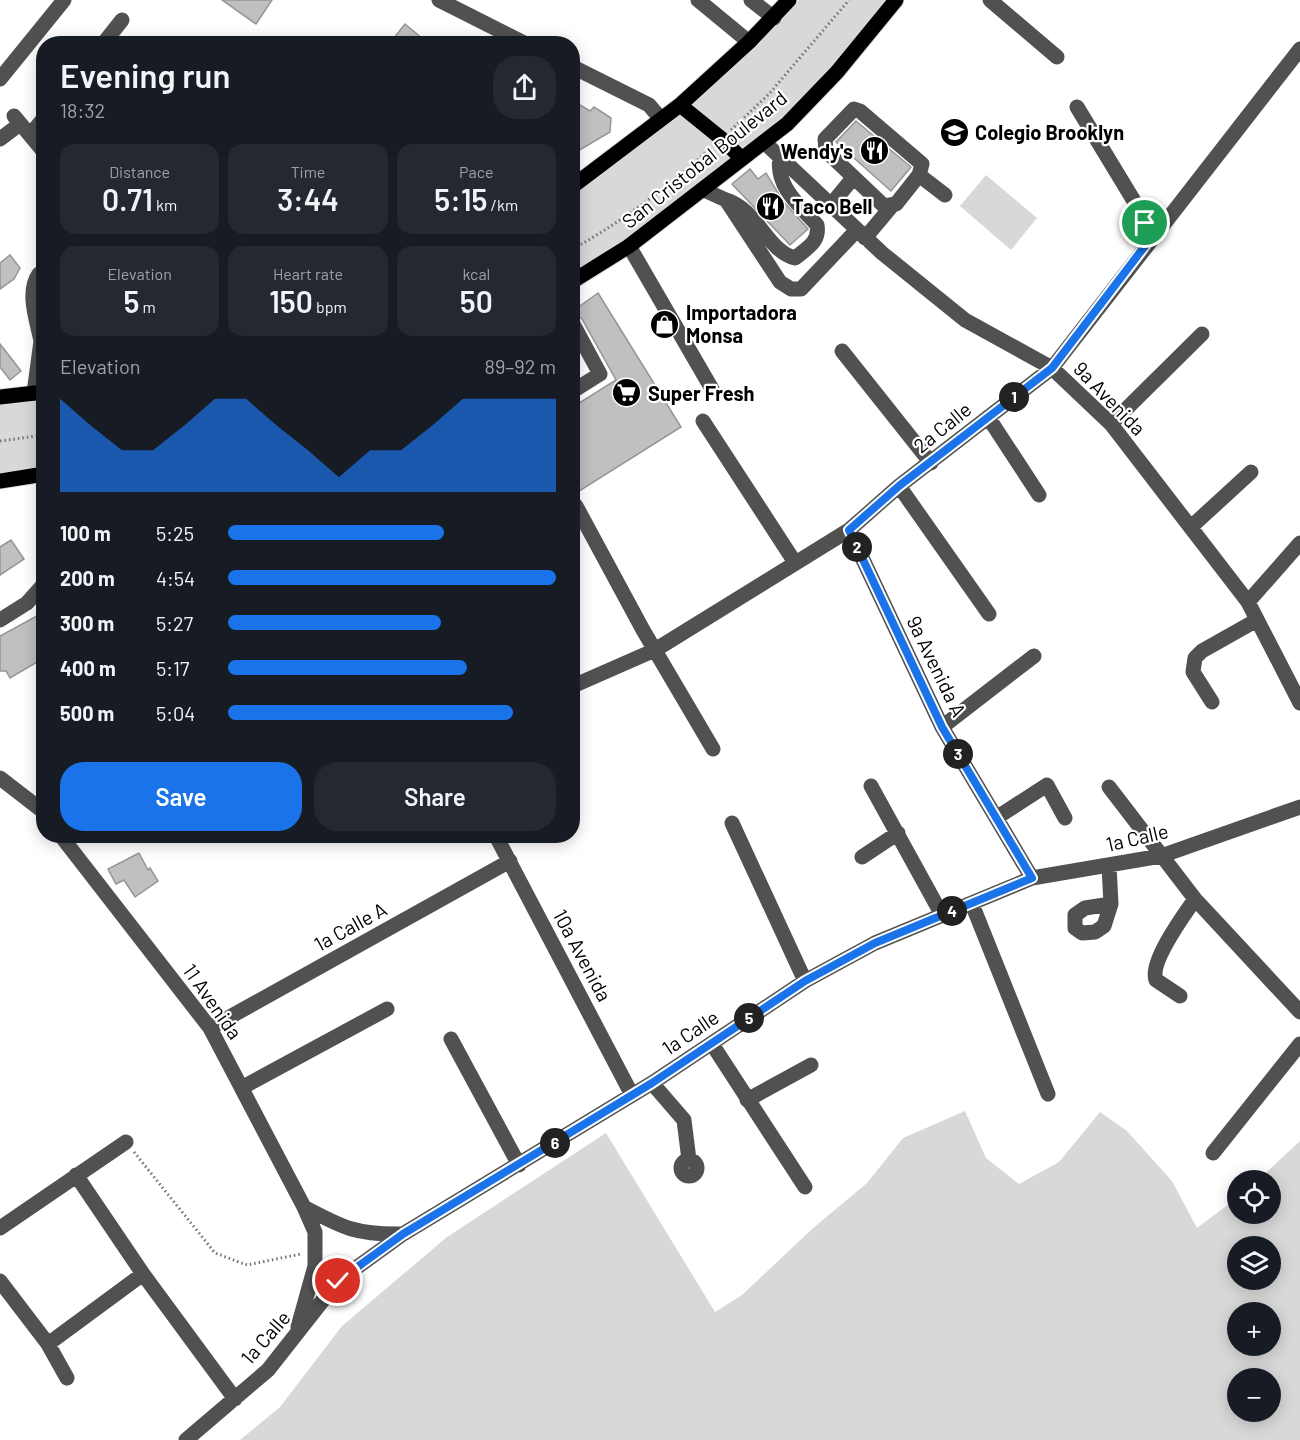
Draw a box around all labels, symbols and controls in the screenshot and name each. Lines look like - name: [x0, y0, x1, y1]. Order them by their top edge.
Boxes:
- text: Evening run: [60, 55, 230, 95]
- button: share: [493, 56, 556, 119]
- street label: San Cristobal Boulevard: [617, 85, 791, 233]
- text: 18:32: [60, 98, 105, 122]
- school or university icon: Colegio Brooklyn: [938, 116, 970, 148]
- place label: Colegio Brooklyn: [975, 120, 1124, 144]
- restaurant icon: Wendy's: [858, 135, 890, 167]
- place label: Wendy's: [781, 139, 853, 163]
- text: Distance: [109, 162, 170, 181]
- text: Time: [291, 162, 325, 181]
- text: Pace: [459, 162, 494, 181]
- text: 0.71: [102, 181, 153, 217]
- text: 3:44: [277, 181, 339, 217]
- text: 5:15: [434, 181, 487, 217]
- restaurant icon: Taco Bell: [755, 190, 787, 222]
- place label: Taco Bell: [792, 194, 872, 218]
- text: km: [153, 195, 177, 214]
- text: /km: [487, 195, 518, 214]
- pin: [1119, 197, 1170, 248]
- icon: arrive: [1128, 206, 1161, 239]
- text: Elevation: [107, 264, 172, 283]
- text: Heart rate: [273, 264, 343, 283]
- text: kcal: [462, 264, 490, 283]
- text: 5: [123, 283, 139, 319]
- text: 150: [269, 283, 313, 319]
- text: 50: [460, 283, 493, 319]
- text: m: [139, 297, 156, 316]
- text: bpm: [313, 297, 347, 316]
- place label: Importadora Monsa: [686, 300, 797, 347]
- shop icon: Importadora Monsa: [649, 308, 681, 340]
- text: Elevation: [60, 354, 141, 378]
- text: 89–92 m: [484, 354, 556, 378]
- street label: 9a Avenida: [1069, 356, 1151, 440]
- supermarket icon: Super Fresh: [611, 377, 643, 409]
- place label: Super Fresh: [648, 381, 754, 405]
- pin: 1: [999, 382, 1029, 412]
- text: 1: [1011, 387, 1017, 406]
- street label: 2a Calle: [908, 397, 976, 457]
- text: 100 m: [60, 521, 111, 545]
- text: 5:25: [156, 521, 194, 545]
- pin: 2: [842, 532, 872, 562]
- text: 2: [853, 537, 861, 556]
- text: 200 m: [60, 566, 115, 590]
- text: 4:54: [156, 566, 195, 590]
- text: 300 m: [60, 611, 114, 635]
- text: 5:27: [156, 611, 193, 635]
- street label: 9a Avenida A: [902, 612, 972, 720]
- text: 400 m: [60, 656, 116, 680]
- text: 5:17: [156, 656, 190, 680]
- text: 500 m: [60, 701, 114, 725]
- text: 5:04: [156, 701, 195, 725]
- pin: 3: [943, 739, 973, 769]
- text: 3: [954, 744, 962, 763]
- button: Save: [60, 762, 302, 831]
- button: Share: [314, 762, 556, 831]
- street label: 1a Calle: [1103, 818, 1171, 856]
- street label: 1a Calle A: [309, 896, 391, 956]
- pin: 4: [937, 896, 967, 926]
- text: 4: [947, 901, 957, 920]
- street label: 10a Avenida: [549, 905, 617, 1005]
- street label: 11 Avenida: [178, 959, 248, 1043]
- pin: 5: [734, 1003, 764, 1033]
- street label: 1a Calle: [657, 1004, 723, 1060]
- text: 5: [745, 1008, 753, 1027]
- pin: 6: [540, 1128, 570, 1158]
- text: 6: [551, 1133, 559, 1152]
- map controls: [1227, 1170, 1281, 1422]
- button: locate: [1227, 1170, 1281, 1224]
- button: layers: [1227, 1236, 1281, 1290]
- pin: [312, 1255, 363, 1306]
- icon: check: [321, 1264, 354, 1297]
- button: +: [1227, 1302, 1281, 1356]
- street label: 1a Calle: [235, 1305, 295, 1369]
- button: −: [1227, 1368, 1281, 1422]

